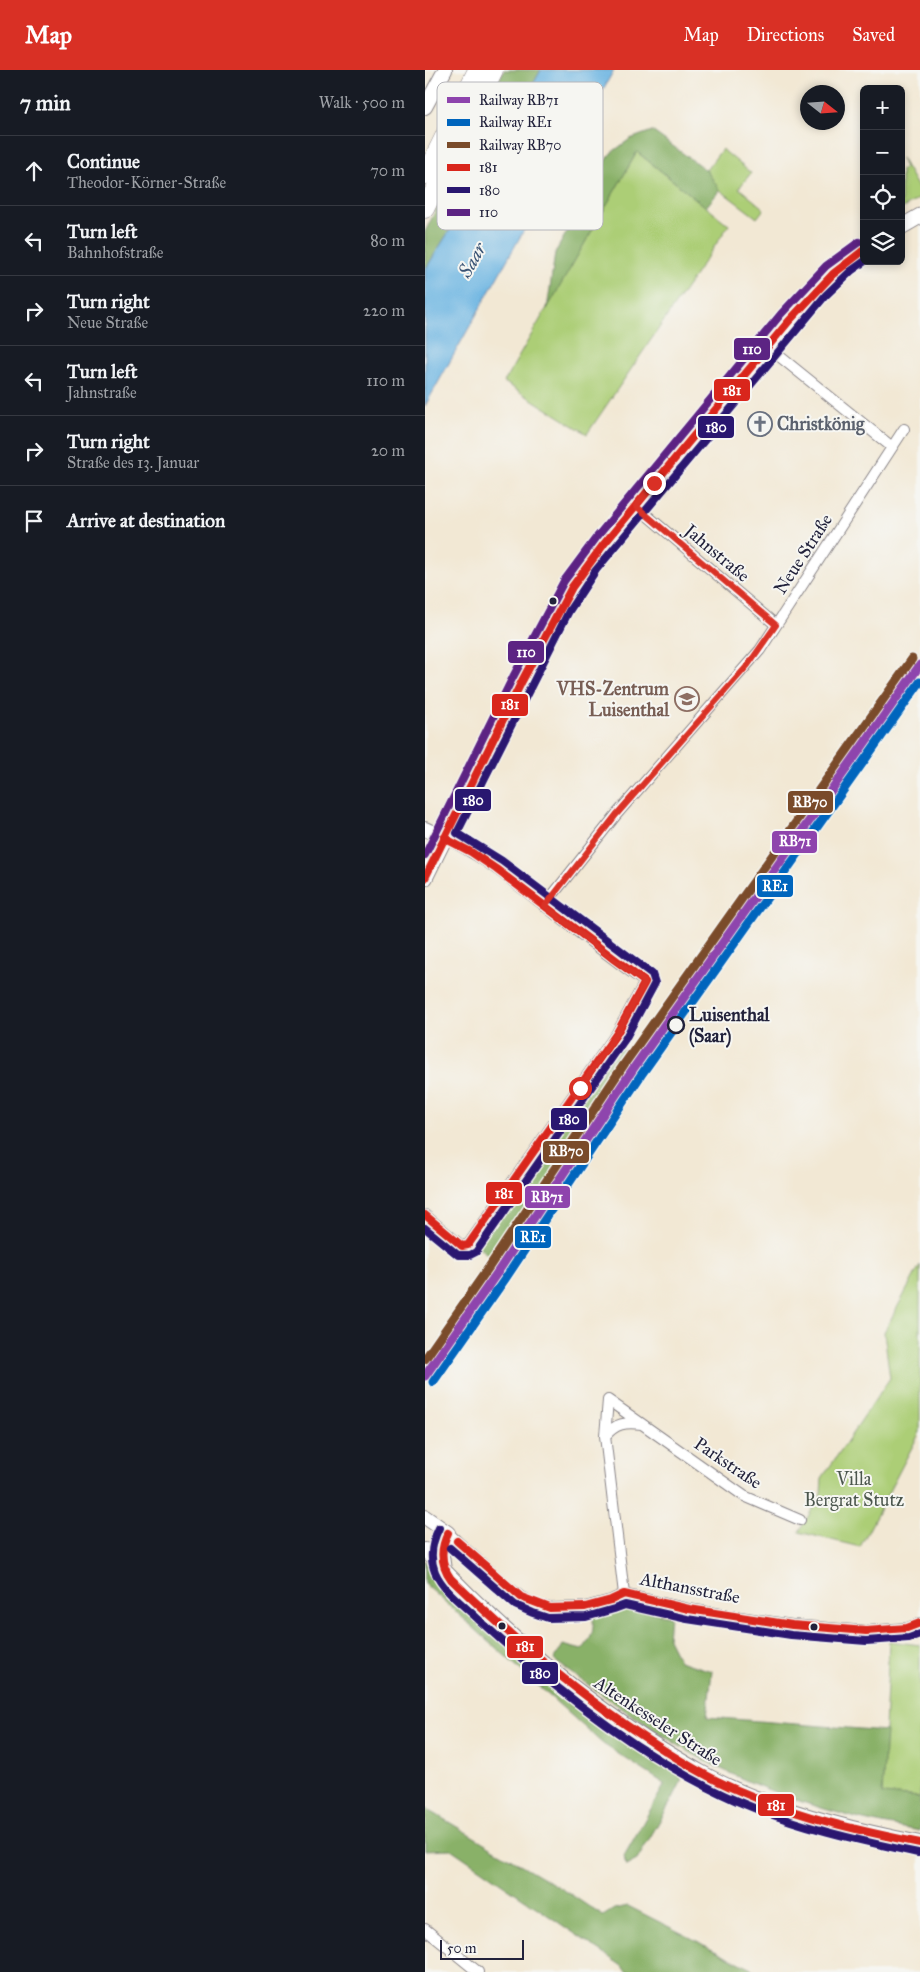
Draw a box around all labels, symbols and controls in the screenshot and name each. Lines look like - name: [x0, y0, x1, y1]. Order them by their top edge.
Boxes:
- text: Map: [25, 20, 72, 50]
- text: Map: [683, 24, 719, 46]
- text: Directions: [747, 24, 824, 46]
- text: Saved: [852, 24, 895, 46]
- legend: [437, 82, 603, 230]
- north arrow: [800, 85, 845, 130]
- map controls: [860, 85, 905, 265]
- button: +: [860, 85, 905, 130]
- text: 7 min: [20, 90, 71, 116]
- text: Railway RB71: [479, 92, 559, 109]
- text: Walk · 500 m: [319, 93, 405, 112]
- text: Railway RE1: [479, 114, 553, 131]
- button: −: [860, 130, 905, 175]
- text: Railway RB70: [479, 137, 561, 154]
- text: Continue: [67, 150, 140, 173]
- icon: ahead: [20, 157, 48, 185]
- text: 181: [479, 159, 498, 176]
- text: 70 m: [370, 161, 405, 180]
- text: Theodor-Körner-Straße: [67, 173, 226, 192]
- button: locate: [860, 175, 905, 220]
- text: 180: [479, 182, 500, 199]
- text: 110: [479, 204, 498, 221]
- text: Turn left: [67, 220, 137, 243]
- button: layers: [860, 220, 905, 265]
- icon: left: [20, 227, 48, 255]
- text: 80 m: [370, 231, 405, 250]
- water label: Saar: [453, 238, 491, 282]
- text: Bahnhofstraße: [67, 243, 163, 262]
- text: Turn right: [67, 290, 150, 313]
- icon: right: [20, 297, 48, 325]
- text: 220 m: [363, 301, 405, 320]
- text: Neue Straße: [67, 313, 148, 332]
- line badge: 110: [733, 337, 771, 361]
- text: 110: [742, 341, 762, 358]
- text: Turn left: [67, 360, 137, 383]
- icon: left: [20, 367, 48, 395]
- text: 110 m: [366, 371, 405, 390]
- line badge: 181: [713, 378, 751, 402]
- text: 181: [723, 382, 742, 399]
- text: Jahnstraße: [67, 383, 137, 402]
- church icon: Christkönig: [747, 411, 773, 437]
- place label: Christkönig: [777, 413, 865, 436]
- line badge: 180: [697, 415, 735, 439]
- text: 180: [705, 419, 727, 436]
- text: Turn right: [67, 430, 150, 453]
- icon: right: [20, 437, 48, 465]
- text: 20 m: [371, 441, 405, 460]
- text: Straße des 13. Januar: [67, 453, 199, 472]
- route end: [643, 472, 666, 495]
- icon: arrive: [20, 507, 48, 535]
- text: Arrive at destination: [67, 509, 225, 532]
- street label: Neue Straße: [769, 510, 837, 598]
- street label: Jahnstraße: [678, 518, 754, 587]
- unlabelled marker: [548, 596, 558, 606]
- line badge: 110: [507, 640, 545, 664]
- text: 110: [516, 644, 536, 661]
- place label: VHS-Zentrum Luisenthal: [556, 678, 670, 721]
- school or university icon: VHS-Zentrum Luisenthal: [674, 686, 700, 712]
- line badge: 181: [491, 693, 529, 717]
- text: 181: [501, 696, 520, 713]
- line badge: 180: [454, 788, 492, 812]
- line badge: RB70: [787, 790, 834, 814]
- text: 180: [462, 792, 484, 809]
- text: RB70: [793, 794, 827, 811]
- line badge: RB71: [771, 830, 818, 854]
- text: RB71: [779, 833, 812, 850]
- line badge: RE1: [756, 874, 794, 898]
- text: RE1: [762, 878, 788, 895]
- place label: Luisenthal (Saar): [689, 1004, 771, 1048]
- marker: Luisenthal (Saar): [667, 1016, 685, 1034]
- route start: [569, 1077, 592, 1100]
- line badge: 180: [550, 1107, 588, 1131]
- text: 180: [558, 1111, 580, 1128]
- line badge: RB70: [542, 1140, 590, 1164]
- text: RB70: [549, 1143, 583, 1160]
- line badge: 181: [485, 1181, 523, 1205]
- text: 181: [495, 1185, 514, 1202]
- line badge: RB71: [524, 1185, 571, 1209]
- text: RB71: [531, 1189, 564, 1206]
- line badge: RE1: [514, 1225, 552, 1249]
- text: RE1: [520, 1229, 546, 1246]
- street label: Parkstraße: [690, 1432, 766, 1494]
- park label: Villa Bergrat Stutz: [804, 1468, 904, 1512]
- street label: Althansstraße: [637, 1567, 742, 1608]
- unlabelled marker: [497, 1621, 507, 1631]
- unlabelled marker: [809, 1622, 819, 1632]
- line badge: 181: [506, 1635, 544, 1659]
- text: 181: [516, 1638, 535, 1655]
- line badge: 180: [521, 1661, 559, 1685]
- text: 180: [529, 1665, 551, 1682]
- street label: Altenkesseler Straße: [589, 1671, 726, 1770]
- line badge: 181: [757, 1793, 795, 1817]
- text: 181: [767, 1797, 786, 1814]
- scale bar: [440, 1937, 524, 1960]
- text: 50 m: [447, 1940, 476, 1957]

